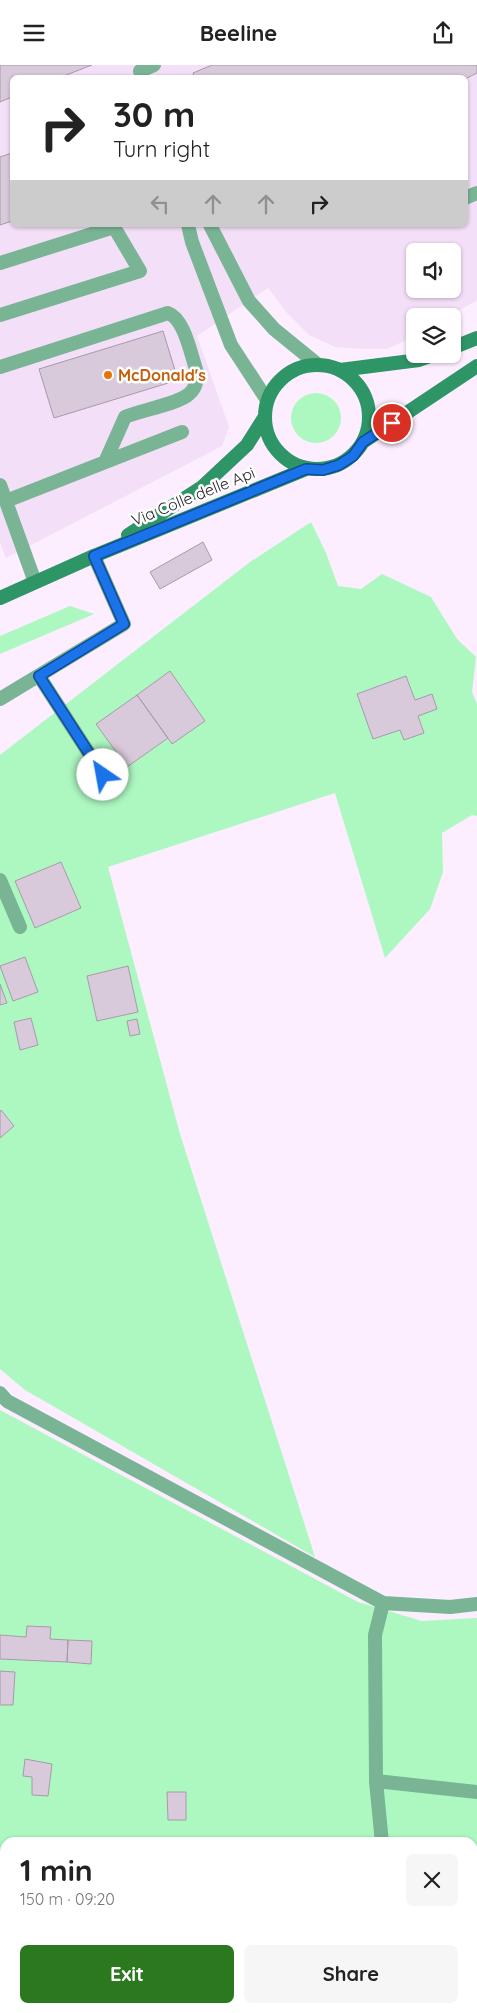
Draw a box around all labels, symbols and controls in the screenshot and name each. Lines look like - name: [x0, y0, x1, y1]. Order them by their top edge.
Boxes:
- icon: menu: [20, 19, 48, 47]
- text: Beeline: [200, 19, 277, 47]
- icon: share: [429, 19, 457, 47]
- text: 30 m: [113, 92, 195, 136]
- icon: right: [30, 95, 95, 160]
- text: Turn right: [113, 135, 210, 163]
- icon: left: [146, 190, 174, 218]
- icon: ahead: [199, 190, 227, 218]
- icon: ahead: [252, 190, 280, 218]
- icon: right: [305, 190, 333, 218]
- map controls: [406, 243, 461, 363]
- button: sound: [406, 243, 461, 298]
- button: layers: [406, 308, 461, 363]
- place label: McDonald's: [118, 365, 206, 385]
- marker: McDonald's: [102, 369, 114, 381]
- pin: [371, 402, 413, 444]
- icon: arrive: [378, 409, 406, 437]
- street label: Via Colle delle Api: [128, 462, 258, 530]
- position arrow: [76, 748, 128, 800]
- text: 1 min: [20, 1851, 93, 1889]
- button: close: [406, 1854, 458, 1906]
- text: 150 m · 09:20: [20, 1889, 115, 1909]
- button: Exit: [20, 1945, 234, 2003]
- button: Share: [244, 1945, 458, 2003]

